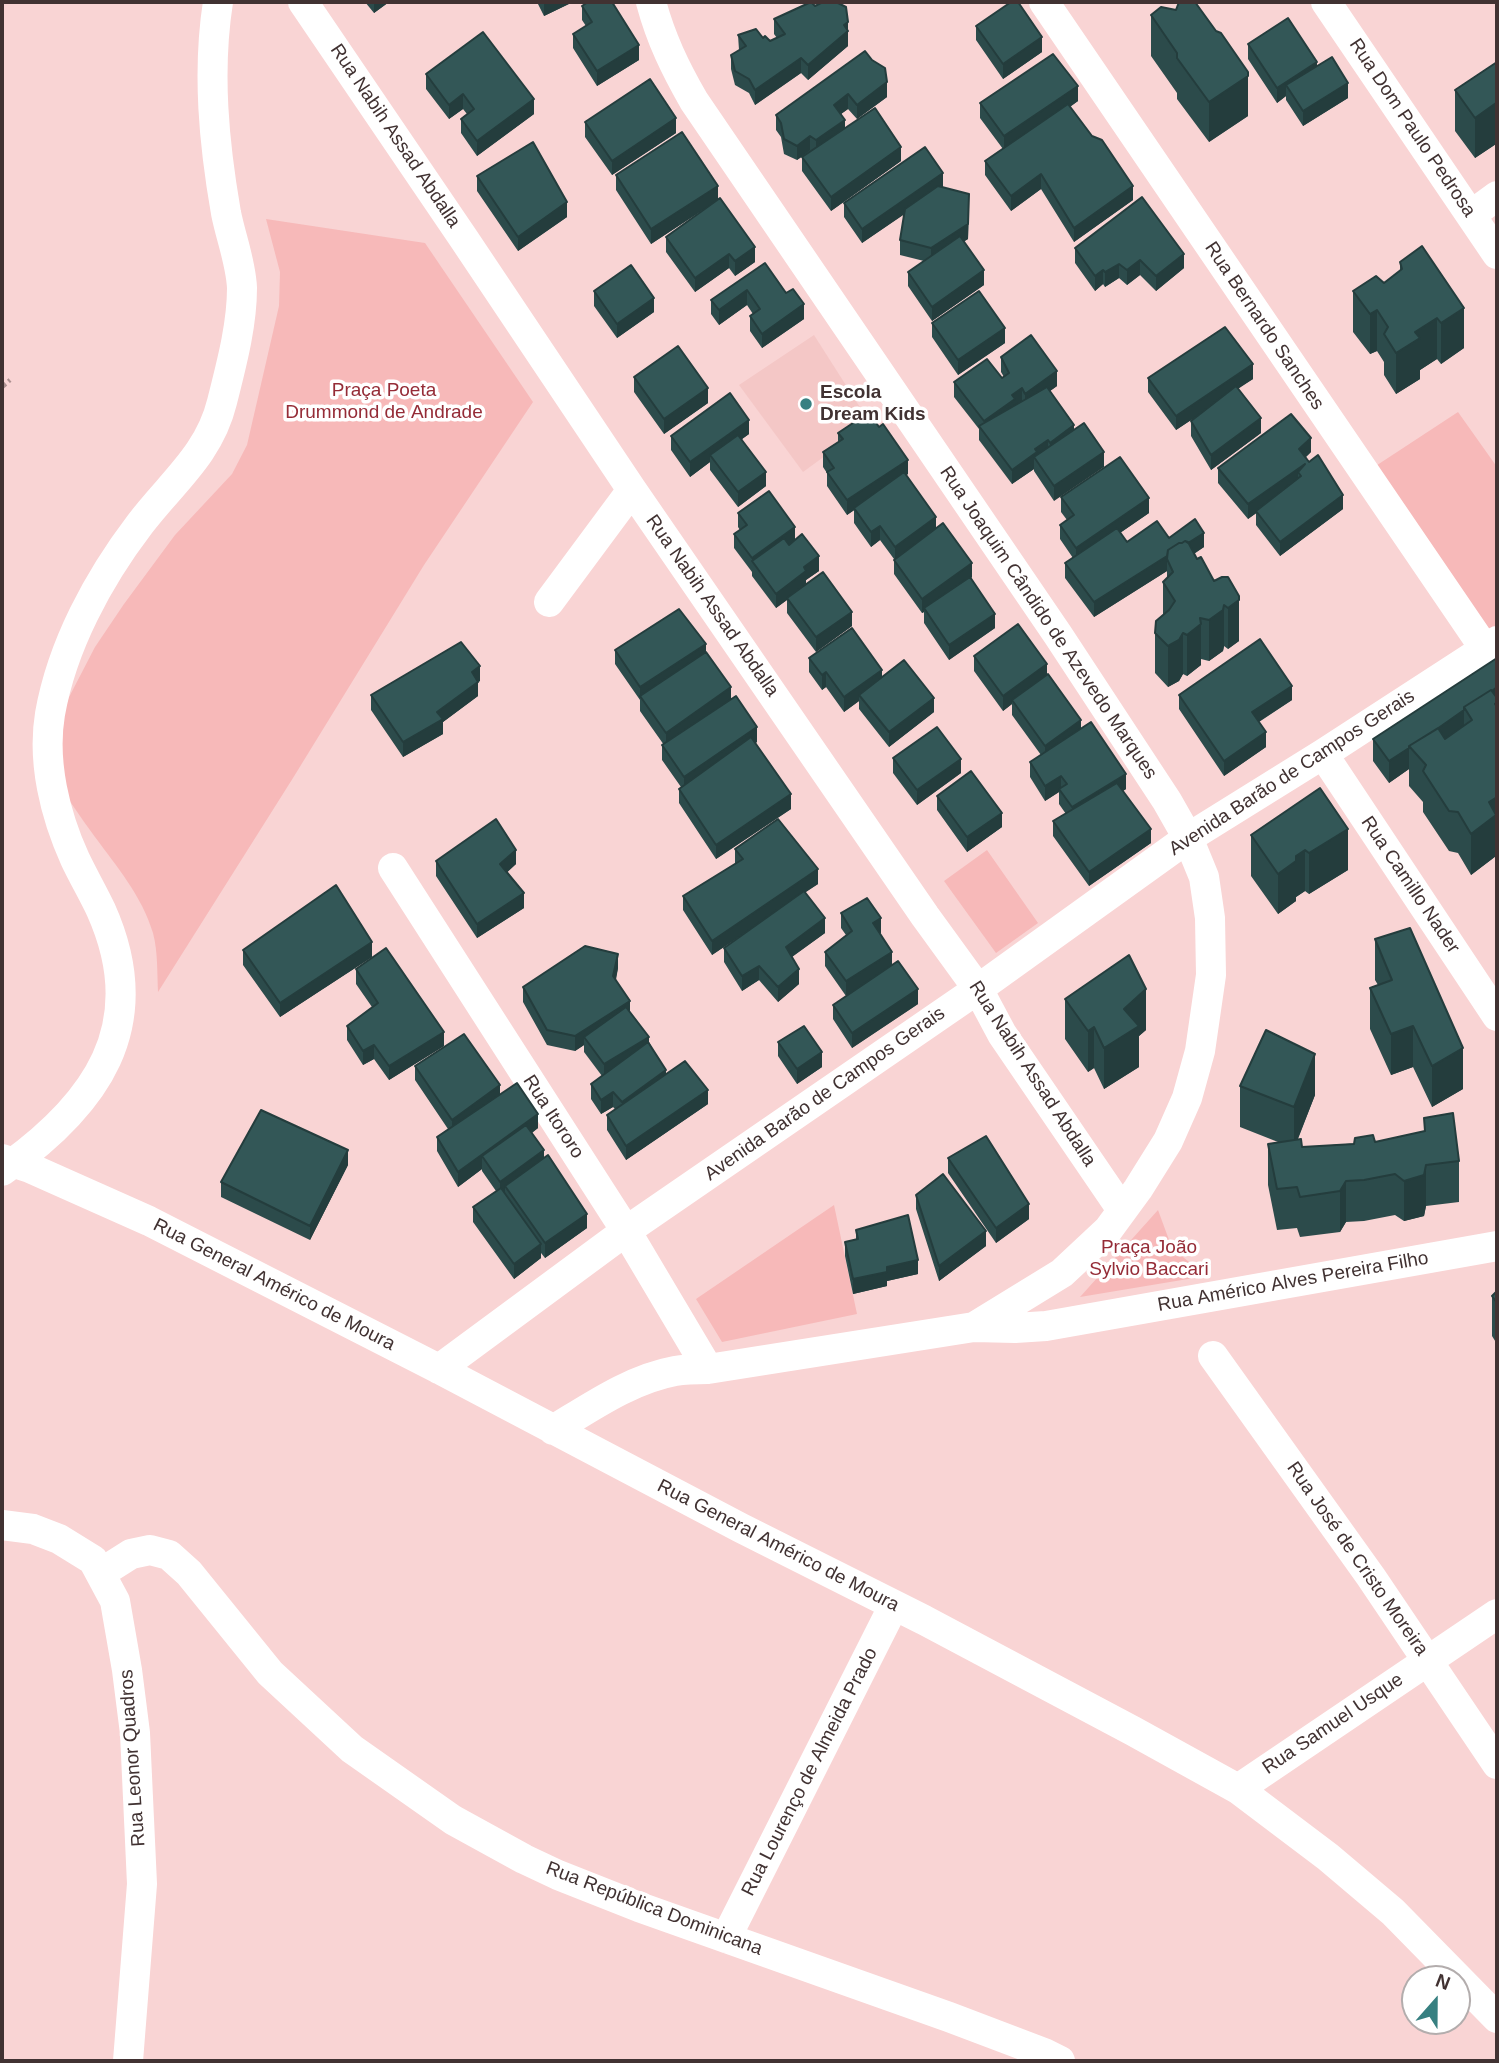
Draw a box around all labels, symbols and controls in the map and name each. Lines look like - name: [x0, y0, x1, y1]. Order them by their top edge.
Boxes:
- street label: Rua Dom Paulo Pedrosa: [1344, 35, 1480, 221]
- street label: Rua Nabih Assad Abdalla: [325, 40, 465, 232]
- street label: Rua Bernardo Sanches: [1199, 238, 1329, 414]
- park label: Praça Poeta Drummond de Andrade: [285, 380, 483, 424]
- place label: Escola Dream Kids: [820, 382, 926, 426]
- marker: Escola Dream Kids: [798, 396, 814, 412]
- street label: Rua Joaquim Cândido de Azevedo Marques: [934, 462, 1162, 784]
- street label: Rua Nabih Assad Abdalla: [641, 511, 783, 701]
- street label: Avenida Barão de Campos Gerais: [1165, 685, 1419, 861]
- street label: Rua Camillo Nader: [1356, 812, 1464, 958]
- street label: Rua Nabih Assad Abdalla: [963, 977, 1101, 1171]
- street label: Avenida Barão de Campos Gerais: [701, 1002, 949, 1186]
- street label: Rua Itororo: [518, 1071, 588, 1163]
- street label: Rua General Américo de Moura: [149, 1214, 399, 1356]
- park label: Praça João Sylvio Baccari: [1089, 1237, 1209, 1281]
- street label: Rua Américo Alves Pereira Filho: [1156, 1247, 1430, 1317]
- street label: Rua José de Cristo Moreira: [1281, 1458, 1433, 1660]
- street label: Rua General Américo de Moura: [653, 1475, 903, 1617]
- street label: Rua Lourenço de Almeida Prado: [737, 1644, 883, 1900]
- street label: Rua Samuel Usque: [1258, 1668, 1408, 1780]
- street label: Rua Leonor Quadros: [115, 1669, 151, 1847]
- street label: Rua República Dominicana: [542, 1857, 766, 1961]
- north arrow: [1401, 1965, 1471, 2035]
- text: N: [1433, 1970, 1453, 1994]

